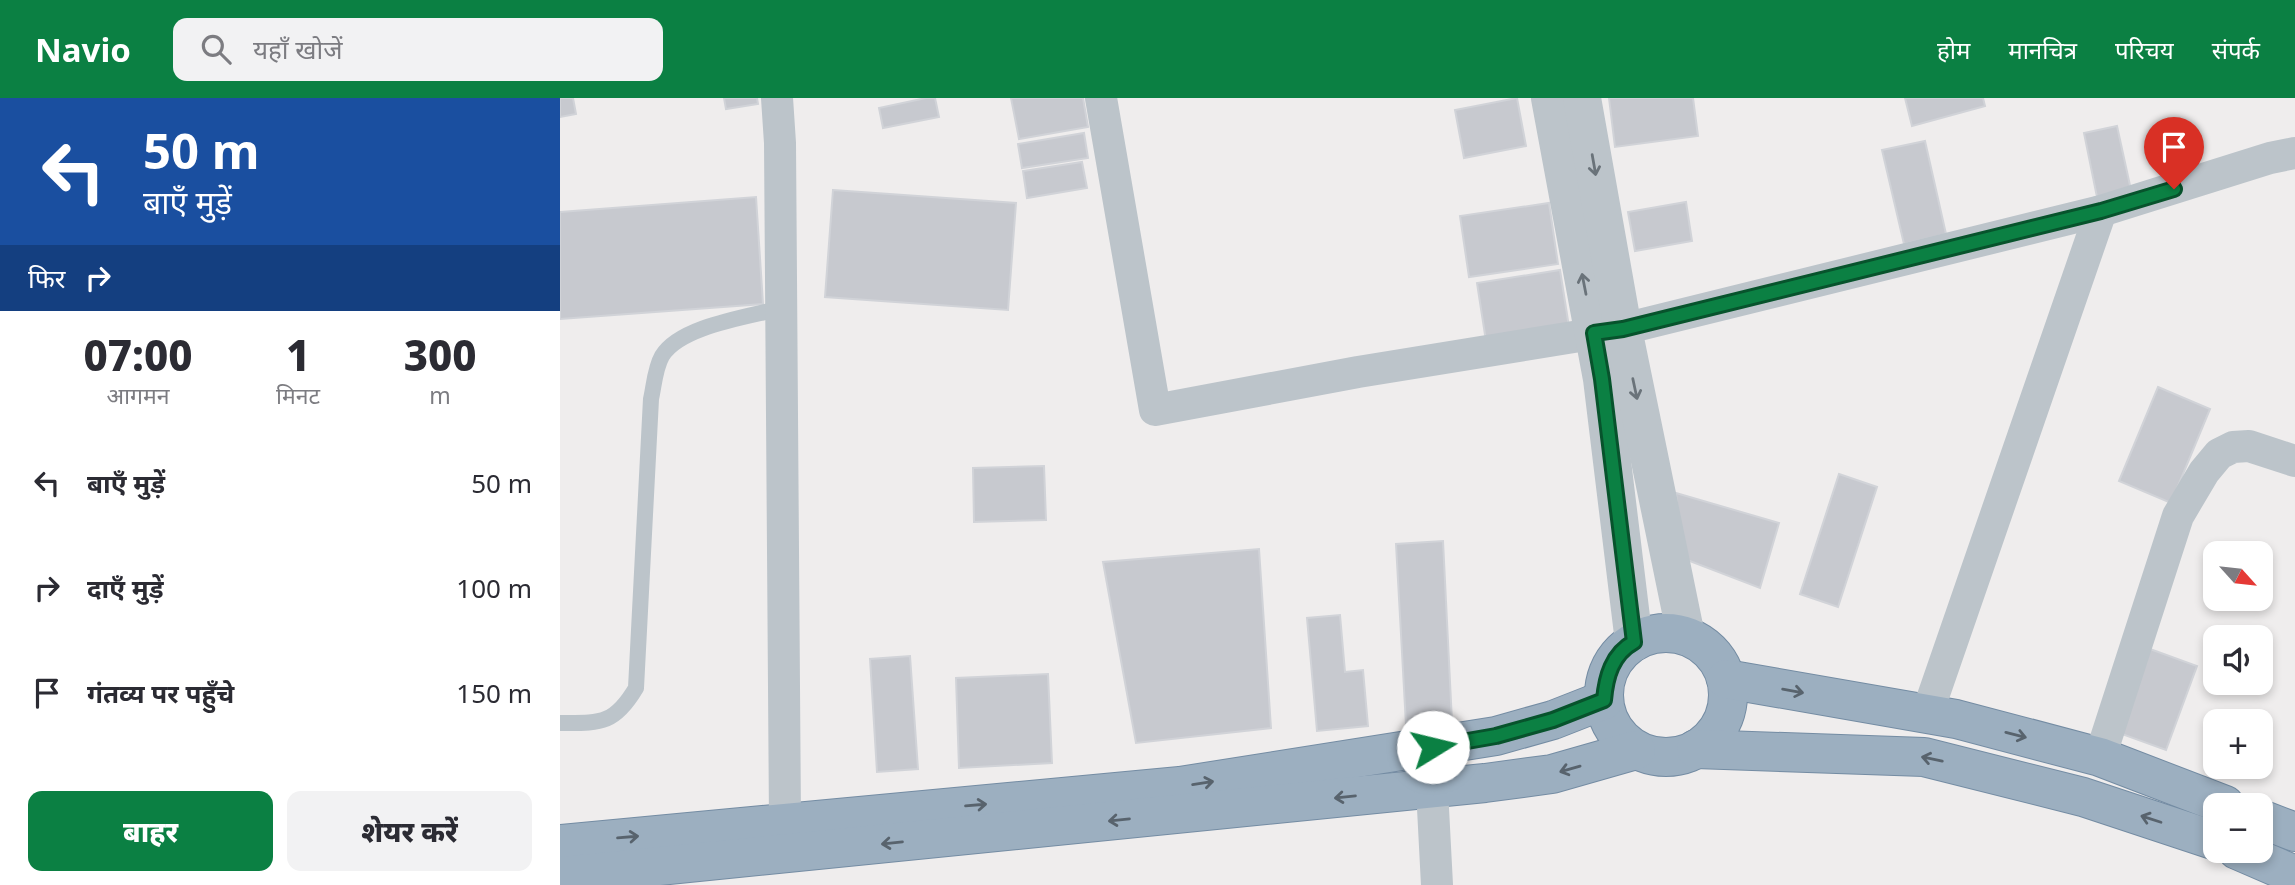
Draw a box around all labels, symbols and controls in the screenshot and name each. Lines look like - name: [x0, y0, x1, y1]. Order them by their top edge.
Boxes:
- search box: [173, 18, 663, 81]
- text: Navio: [35, 27, 131, 72]
- icon: search: [197, 30, 235, 68]
- text: यहाँ खोजें: [253, 31, 343, 67]
- text: होम: [1937, 33, 1970, 66]
- text: मानचित्र: [2008, 33, 2077, 66]
- text: परिचय: [2115, 33, 2174, 66]
- text: संपर्क: [2212, 33, 2260, 66]
- text: 50 m: [143, 117, 260, 183]
- pin: [2144, 117, 2204, 189]
- icon: left: [28, 126, 119, 217]
- icon: arrive: [2155, 128, 2193, 166]
- one-way arrow: [1588, 153, 1601, 176]
- text: बाएँ मुड़ें: [143, 180, 232, 223]
- icon: right: [79, 259, 117, 297]
- text: फिर: [28, 260, 65, 296]
- one-way arrow: [1577, 273, 1591, 296]
- text: 07:00: [84, 326, 193, 383]
- text: 1: [286, 326, 310, 383]
- text: 300: [404, 326, 476, 383]
- one-way arrow: [1629, 377, 1643, 400]
- text: आगमन: [107, 379, 170, 411]
- text: मिनट: [276, 379, 320, 411]
- text: m: [429, 379, 451, 411]
- icon: left: [28, 464, 66, 502]
- text: बाएँ मुड़ें: [87, 465, 165, 501]
- text: 50 m: [471, 465, 532, 501]
- north arrow: [2203, 541, 2273, 611]
- map controls: [2203, 541, 2273, 863]
- icon: right: [28, 569, 66, 607]
- text: दाएँ मुड़ें: [87, 570, 164, 606]
- text: 100 m: [456, 570, 532, 606]
- button: sound: [2203, 625, 2273, 695]
- icon: arrive: [28, 674, 66, 712]
- text: गंतव्य पर पहुँचे: [87, 675, 234, 711]
- text: 150 m: [456, 675, 532, 711]
- one-way arrow: [1781, 684, 1804, 698]
- button: +: [2203, 709, 2273, 779]
- position arrow: [1396, 710, 1470, 784]
- one-way arrow: [2004, 729, 2027, 742]
- one-way arrow: [1921, 752, 1944, 766]
- one-way arrow: [1560, 763, 1582, 776]
- one-way arrow: [1191, 776, 1214, 789]
- button: बाहर: [28, 791, 273, 871]
- button: शेयर करें: [287, 791, 532, 871]
- one-way arrow: [1334, 791, 1357, 804]
- button: −: [2203, 793, 2273, 863]
- one-way arrow: [965, 798, 987, 811]
- one-way arrow: [2140, 812, 2162, 825]
- one-way arrow: [1108, 814, 1130, 827]
- one-way arrow: [616, 830, 639, 843]
- one-way arrow: [882, 836, 904, 849]

